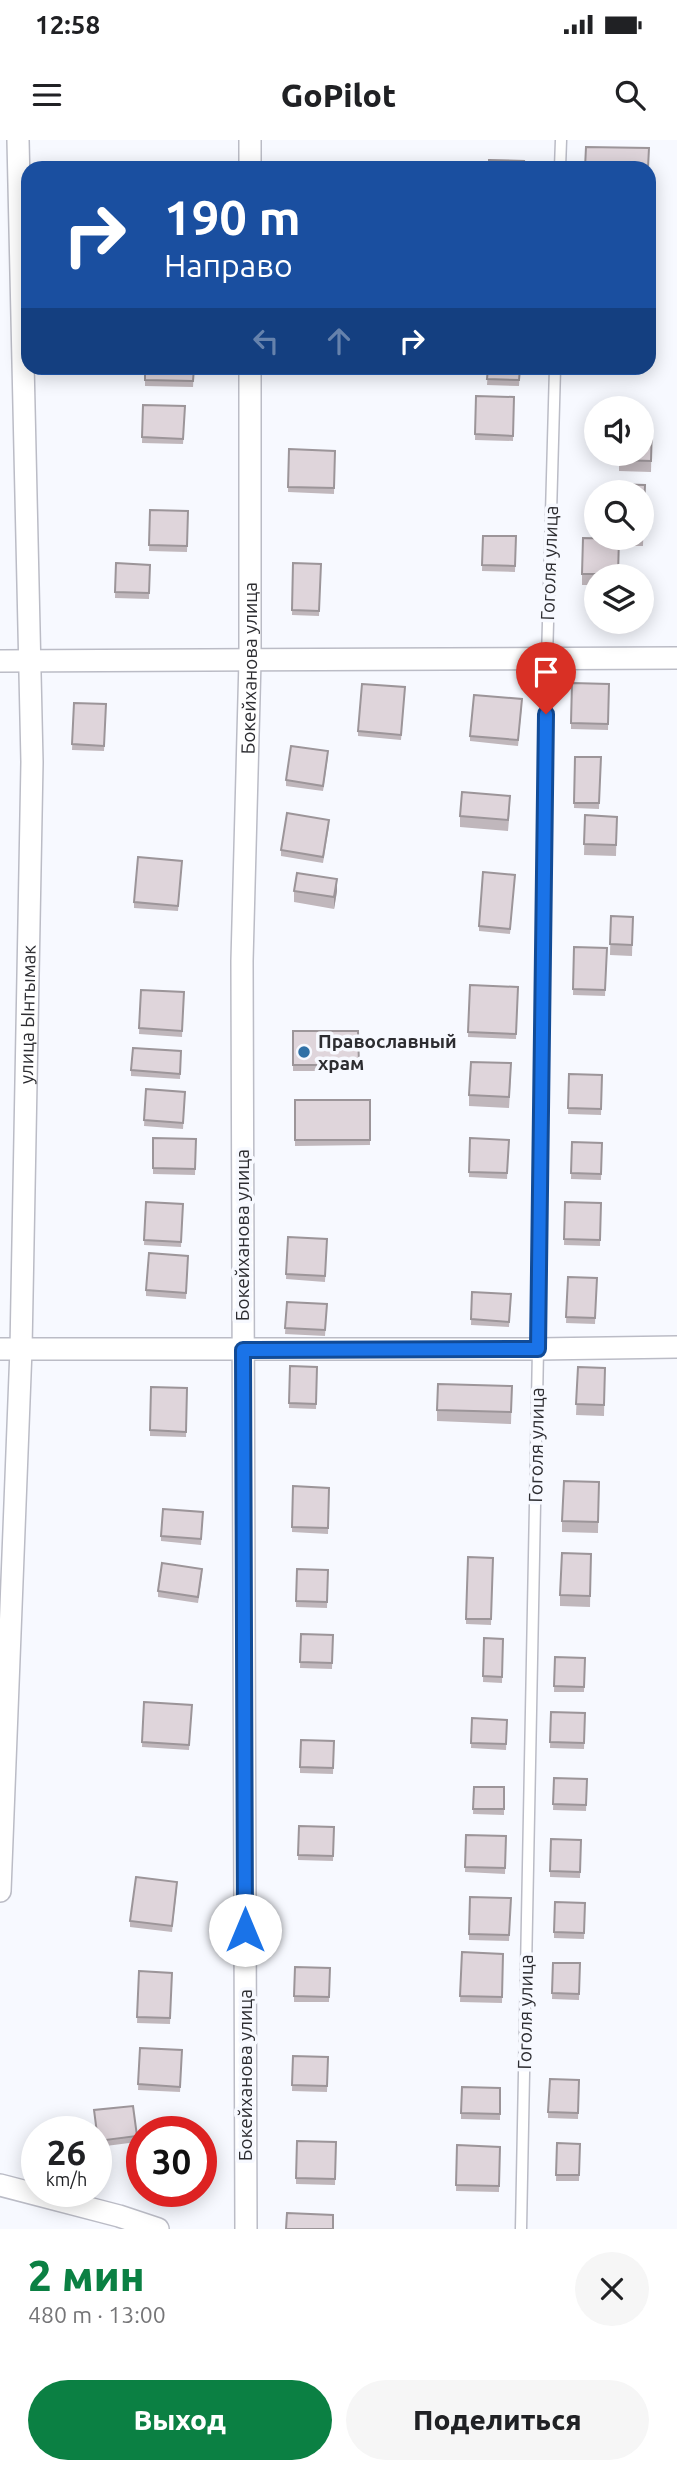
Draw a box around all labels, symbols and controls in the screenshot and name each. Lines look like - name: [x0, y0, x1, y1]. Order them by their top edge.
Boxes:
- text: 12:58: [35, 10, 100, 39]
- icon: menu: [28, 76, 66, 114]
- icon: search: [611, 76, 649, 114]
- text: GoPilot: [281, 77, 396, 113]
- icon: right: [49, 189, 140, 280]
- text: 190 m: [164, 189, 301, 244]
- text: Направо: [164, 247, 293, 283]
- icon: left: [247, 322, 285, 360]
- icon: ahead: [320, 322, 358, 360]
- icon: right: [393, 322, 431, 360]
- map controls: [584, 396, 654, 634]
- button: sound: [584, 396, 654, 466]
- button: search: [584, 480, 654, 550]
- street label: Гоголя улица: [536, 505, 562, 621]
- button: layers: [584, 564, 654, 634]
- street label: Бокейханова улица: [236, 582, 261, 755]
- pin: [516, 642, 576, 714]
- icon: arrive: [527, 653, 565, 691]
- street label: улица Ынтымак: [15, 944, 40, 1084]
- place label: Православный храм: [318, 1030, 457, 1074]
- marker: Православный храм: [296, 1044, 312, 1060]
- street label: Бокейханова улица: [231, 1149, 253, 1321]
- street label: Гоголя улица: [524, 1387, 548, 1503]
- position arrow: [208, 1893, 282, 1967]
- street label: Гоголя улица: [513, 1954, 537, 2070]
- street label: Бокейханова улица: [234, 1989, 256, 2161]
- speed limit sign: 30: [126, 2116, 217, 2207]
- text: 26: [47, 2132, 86, 2172]
- text: km/h: [46, 2169, 87, 2189]
- text: 2 мин: [28, 2252, 145, 2299]
- button: close: [575, 2252, 649, 2326]
- text: 480 m · 13:00: [28, 2302, 166, 2327]
- button: Выход: [28, 2380, 332, 2460]
- button: Поделиться: [346, 2380, 649, 2460]

